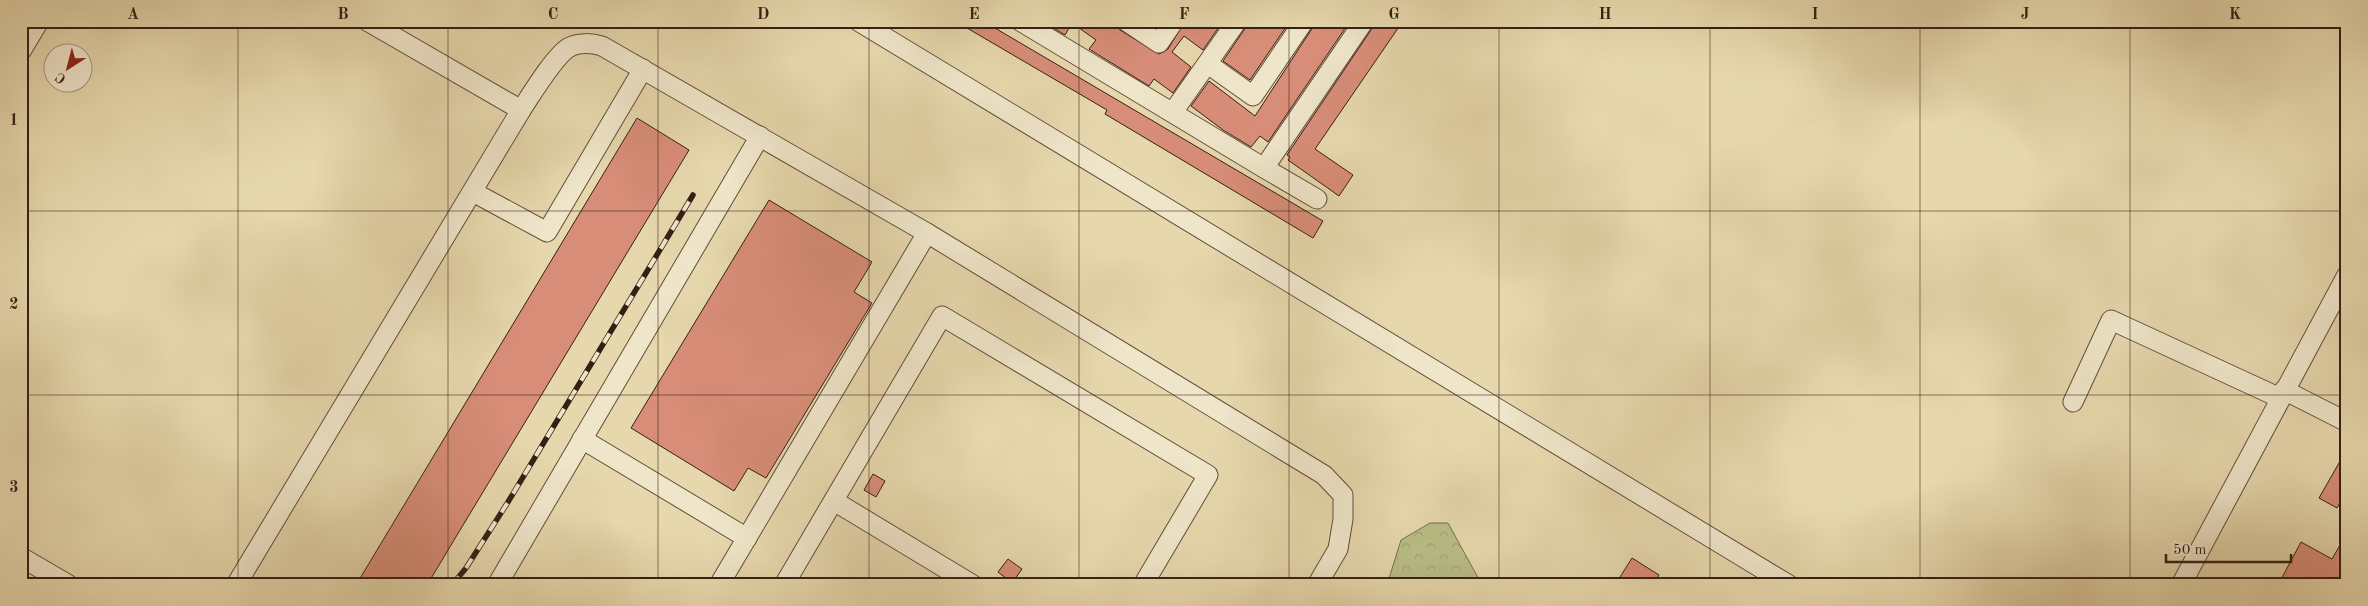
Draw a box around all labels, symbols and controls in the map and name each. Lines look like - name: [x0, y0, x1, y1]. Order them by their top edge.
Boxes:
- text: A: [127, 7, 139, 23]
- text: B: [337, 7, 349, 23]
- text: C: [548, 7, 558, 23]
- text: D: [757, 7, 769, 23]
- text: E: [968, 7, 980, 23]
- text: F: [1179, 7, 1190, 23]
- text: G: [1388, 7, 1400, 23]
- text: H: [1598, 7, 1612, 23]
- text: I: [1811, 7, 1819, 23]
- text: J: [2021, 7, 2030, 23]
- text: K: [2229, 7, 2241, 23]
- north arrow: [42, 42, 92, 92]
- text: С: [53, 69, 69, 86]
- text: 1: [9, 113, 19, 129]
- text: 2: [9, 297, 19, 313]
- text: 3: [9, 480, 19, 496]
- scale bar: [2166, 531, 2290, 563]
- text: 50 m: [2173, 543, 2207, 558]

